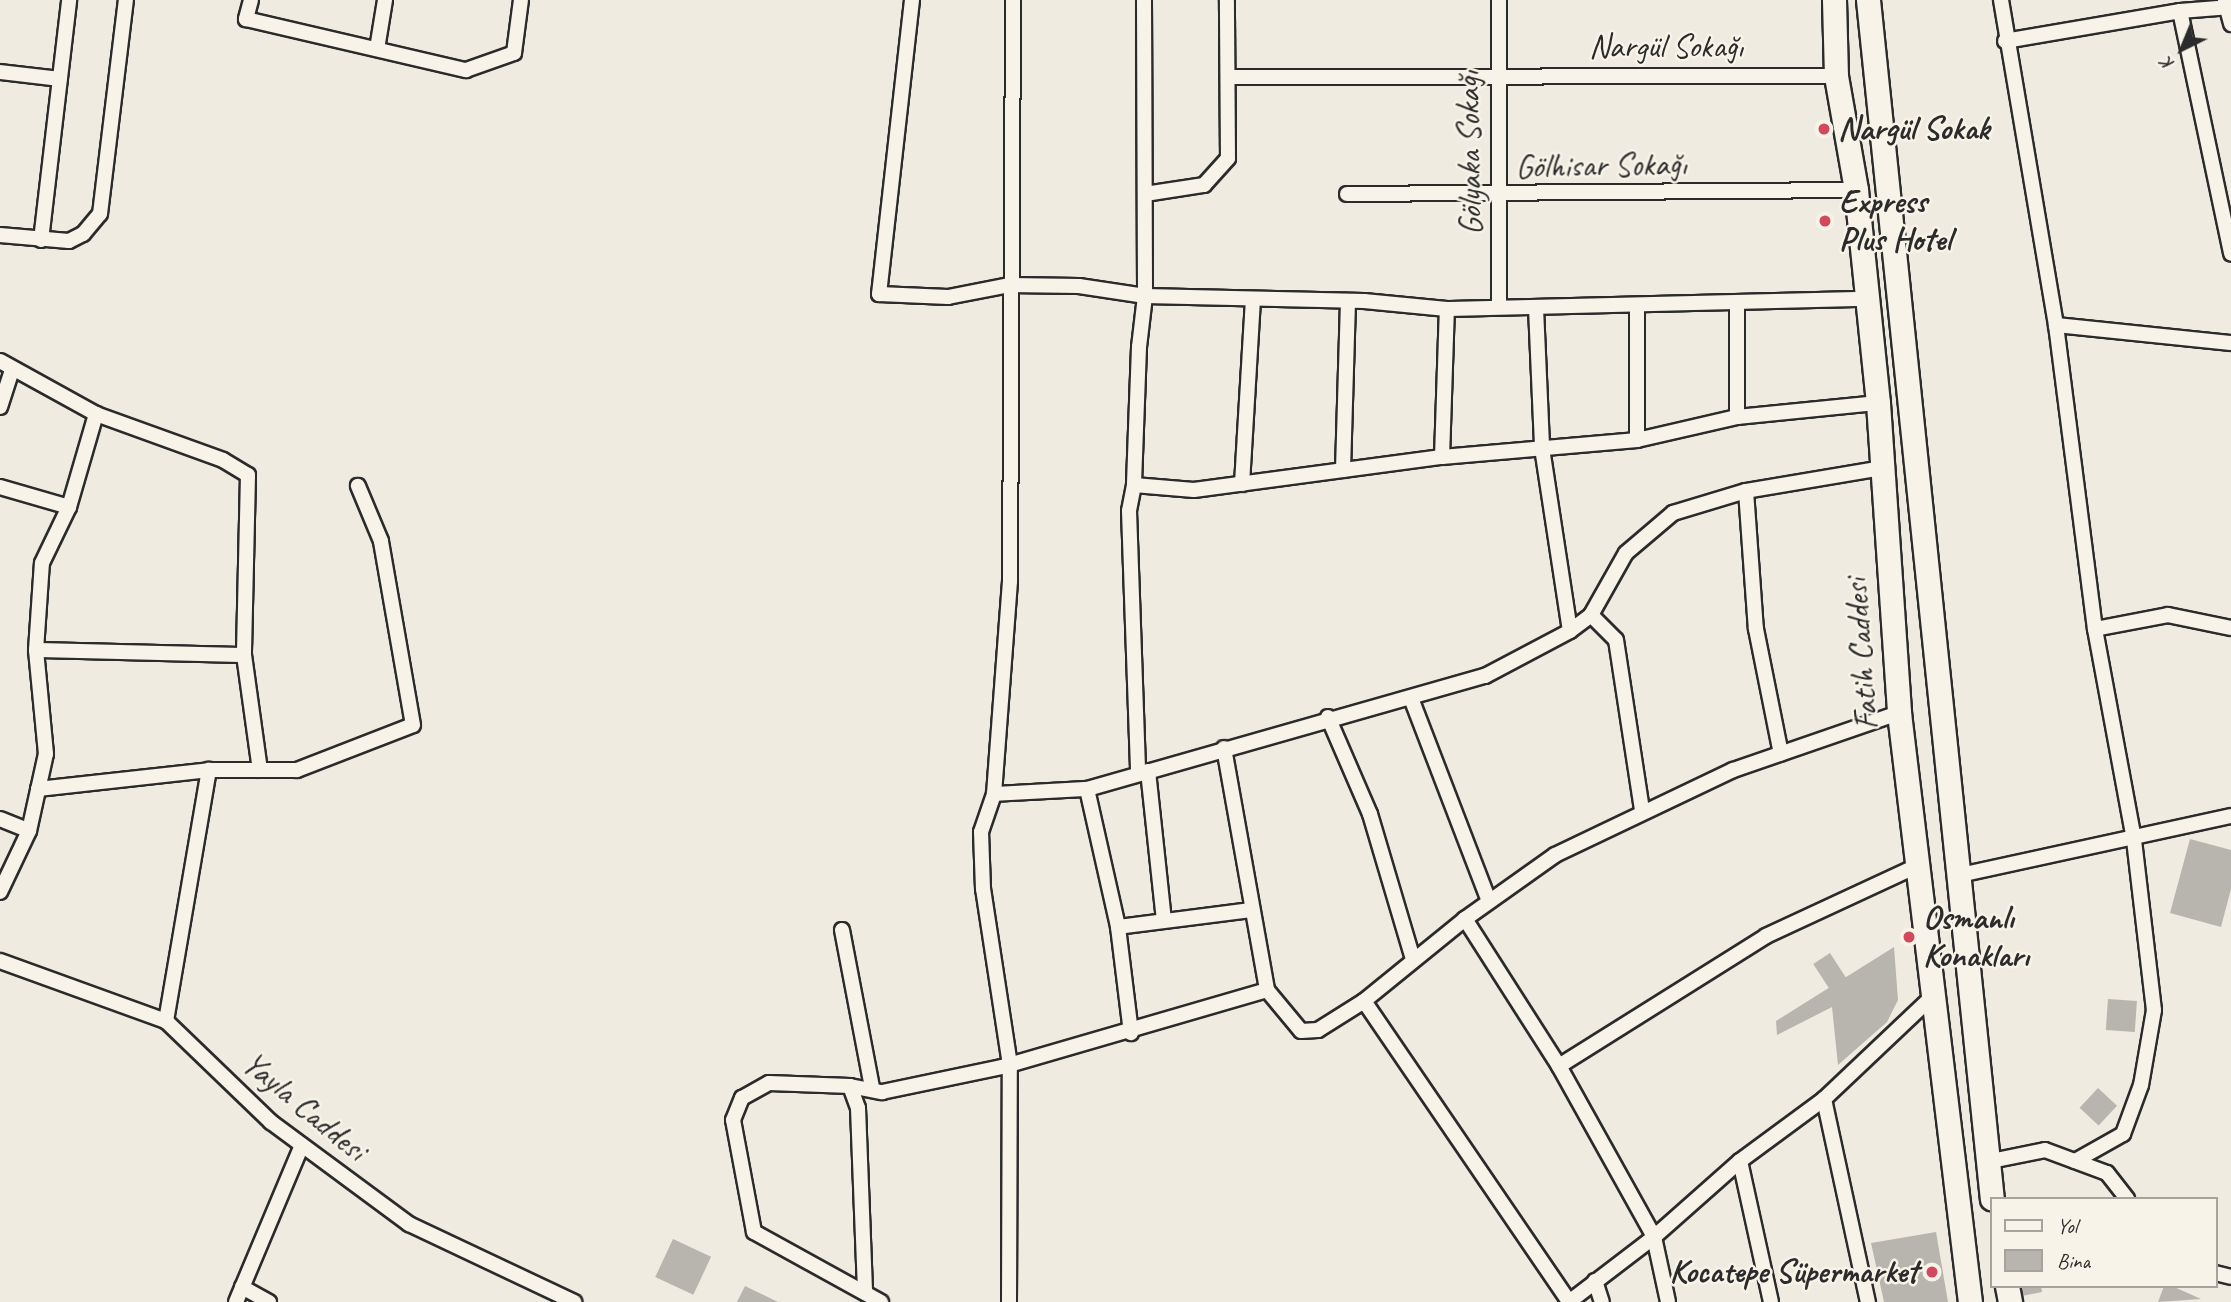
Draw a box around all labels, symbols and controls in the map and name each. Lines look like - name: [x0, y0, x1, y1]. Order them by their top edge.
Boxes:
- north arrow: [2147, 14, 2217, 84]
- street label: Nargül Sokağı: [1589, 27, 1743, 67]
- text: K: [2156, 52, 2179, 76]
- street label: Gölyaka Sokağı: [1449, 71, 1491, 235]
- place label: Nargül Sokak: [1838, 109, 1989, 149]
- marker: Nargül Sokak: [1816, 121, 1832, 137]
- street label: Gölhisar Sokağı: [1516, 145, 1686, 187]
- place label: Express Plus Hotel: [1839, 182, 1951, 260]
- marker: Express Plus Hotel: [1817, 213, 1833, 229]
- street label: Fatih Caddesi: [1837, 577, 1887, 731]
- place label: Osmanlı Konakları: [1923, 898, 2029, 976]
- marker: Osmanlı Konakları: [1901, 929, 1917, 945]
- street label: Yayla Caddesi: [234, 1044, 374, 1170]
- legend: [1990, 1197, 2217, 1288]
- text: Yol: [2057, 1213, 2077, 1239]
- text: Bina: [2057, 1248, 2090, 1274]
- place label: Kocatepe Süpermarket: [1670, 1252, 1918, 1292]
- marker: Kocatepe Süpermarket: [1924, 1264, 1940, 1280]

